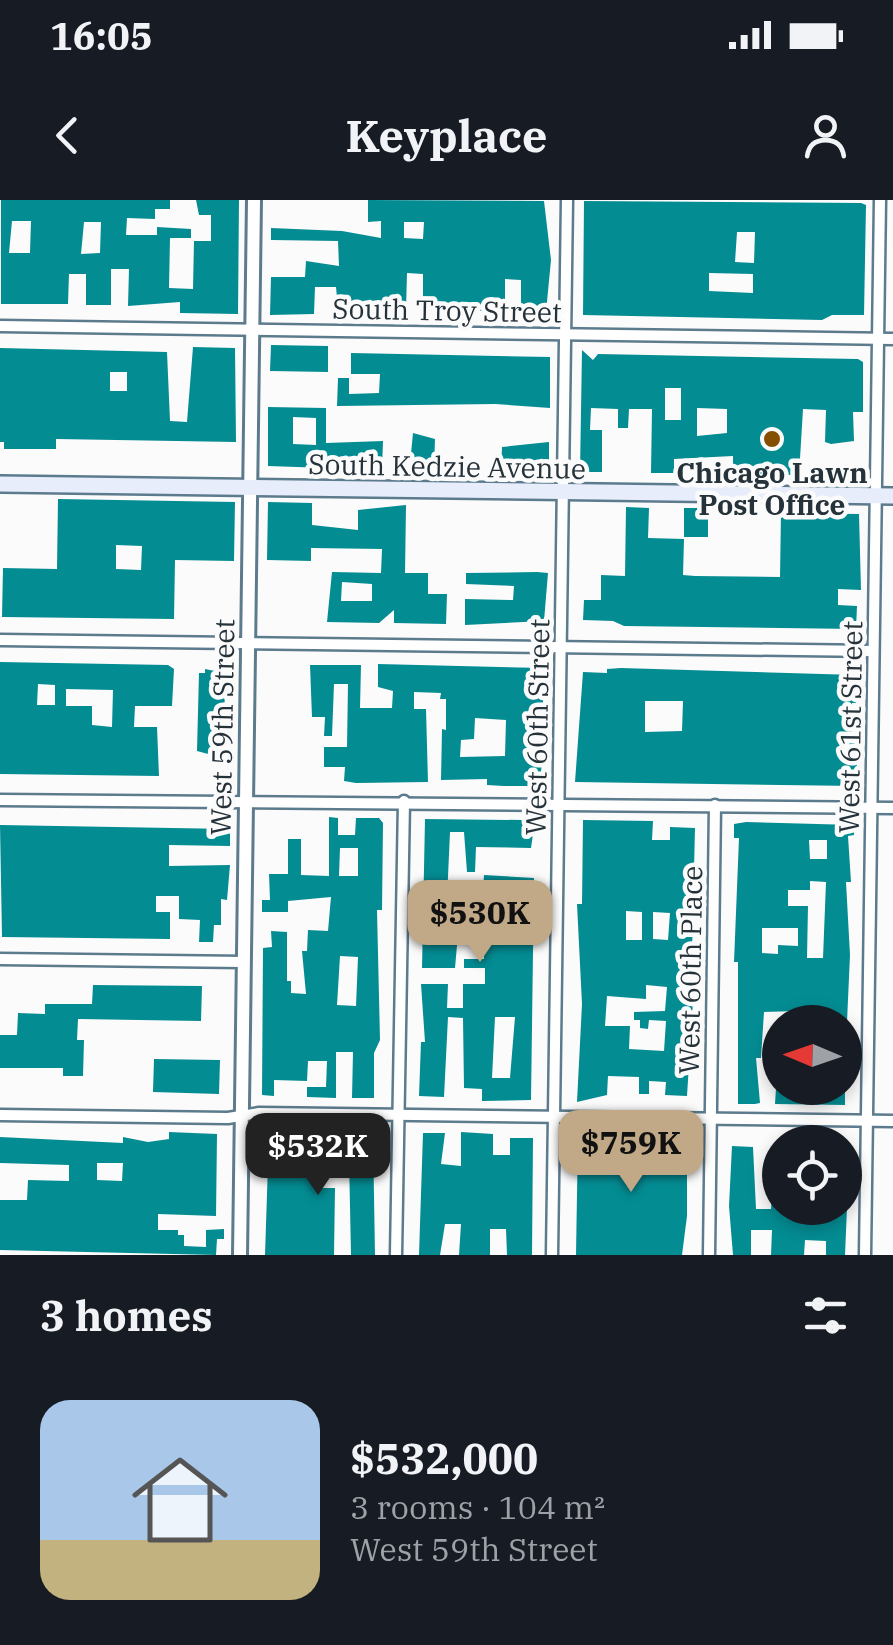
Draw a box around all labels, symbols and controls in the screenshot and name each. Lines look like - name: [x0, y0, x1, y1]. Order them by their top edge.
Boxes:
- text: 16:05: [50, 11, 153, 60]
- text: Keyplace: [346, 106, 547, 164]
- icon: back: [40, 108, 95, 163]
- icon: person: [798, 108, 853, 163]
- street label: South Troy Street: [332, 290, 562, 331]
- marker: Chicago Lawn Post Office: [761, 428, 783, 450]
- street label: South Kedzie Avenue: [308, 445, 586, 487]
- place label: Chicago Lawn Post Office: [676, 454, 868, 523]
- street label: West 59th Street: [202, 618, 242, 836]
- street label: West 60th Street: [517, 618, 557, 836]
- street label: West 61st Street: [830, 620, 870, 834]
- street label: West 60th Place: [670, 865, 710, 1075]
- pin: $530K: [410, 880, 550, 965]
- text: $530K: [429, 891, 531, 933]
- north arrow: [762, 1005, 862, 1105]
- map controls: [762, 1005, 862, 1225]
- pin: $759K: [561, 1110, 701, 1195]
- pin: $532K: [248, 1113, 388, 1198]
- text: $759K: [580, 1121, 682, 1163]
- text: $532K: [267, 1124, 369, 1166]
- button: locate: [762, 1125, 862, 1225]
- text: 3 homes: [40, 1288, 213, 1343]
- icon: filters: [798, 1288, 853, 1343]
- text: $532,000: [350, 1431, 538, 1486]
- icon: home: [120, 1440, 240, 1560]
- text: 3 rooms · 104 m²: [350, 1486, 605, 1528]
- text: West 59th Street: [350, 1528, 598, 1570]

